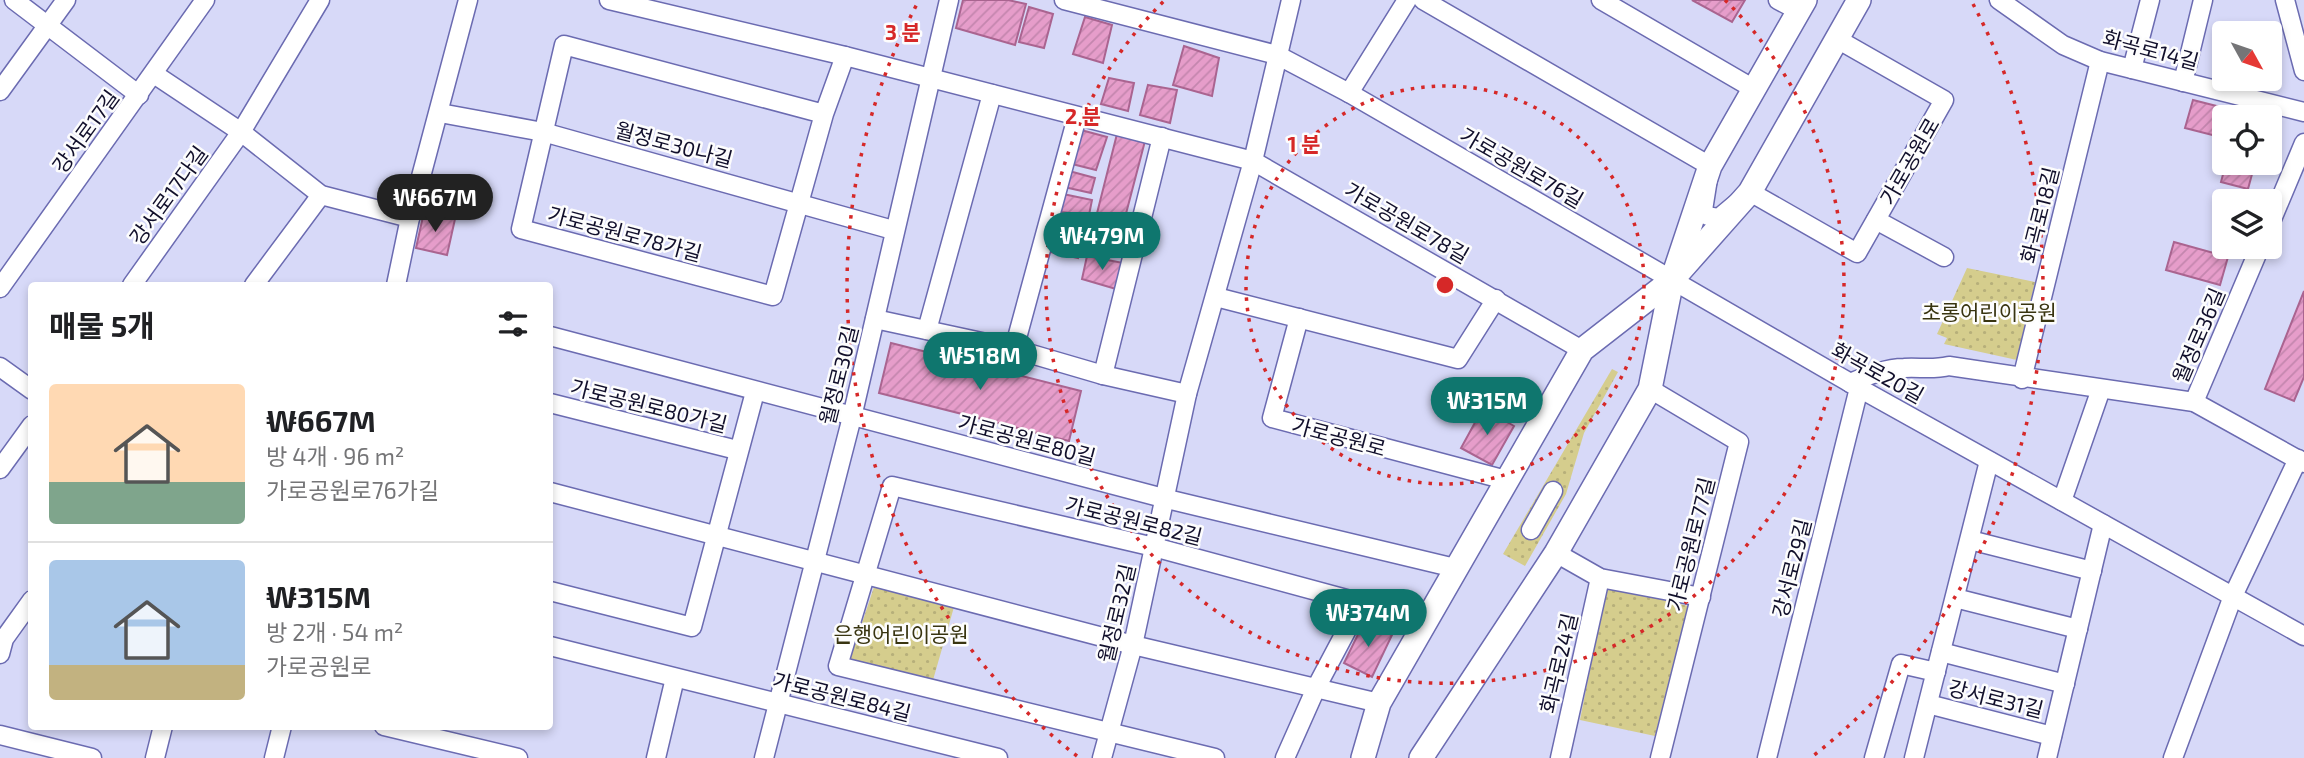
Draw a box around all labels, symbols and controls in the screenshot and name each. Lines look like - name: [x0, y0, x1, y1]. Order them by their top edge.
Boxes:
- text: 3 분: [885, 19, 921, 44]
- north arrow: [2212, 21, 2282, 91]
- map controls: [2212, 21, 2282, 259]
- street label: 화곡로14길: [2100, 24, 2202, 74]
- street label: 강서로17길: [47, 85, 123, 177]
- text: 2 분: [1065, 103, 1101, 128]
- button: locate: [2212, 105, 2282, 175]
- street label: 가로공원로: [1874, 113, 1944, 209]
- street label: 월정로30나길: [612, 116, 736, 172]
- street label: 가로공원로76길: [1456, 122, 1588, 212]
- text: 1 분: [1288, 131, 1320, 156]
- street label: 강서로17다길: [124, 141, 212, 249]
- street label: 화곡로18길: [2015, 164, 2063, 266]
- pin: ₩667M: [386, 174, 484, 234]
- street label: 가로공원로78길: [1340, 176, 1474, 268]
- text: ₩667M: [393, 183, 477, 211]
- button: layers: [2212, 189, 2282, 259]
- street label: 가로공원로78가길: [545, 200, 705, 266]
- pin: ₩479M: [1053, 212, 1151, 272]
- text: ₩479M: [1059, 221, 1145, 249]
- centre of rings: [1433, 273, 1457, 297]
- street label: 월정로36길: [2167, 284, 2229, 386]
- park label: 초롱어린이공원: [1921, 299, 2057, 324]
- icon: filters: [494, 305, 532, 343]
- text: 매물 5개: [49, 307, 155, 343]
- street label: 월정로30길: [814, 323, 862, 427]
- pin: ₩518M: [931, 332, 1029, 392]
- street label: 화곡로20길: [1827, 336, 1929, 408]
- text: ₩518M: [939, 341, 1021, 369]
- street label: 가로공원로80가길: [568, 373, 730, 437]
- pin: ₩315M: [1438, 378, 1536, 437]
- text: ₩315M: [1447, 386, 1527, 414]
- text: ₩667M: [266, 402, 376, 438]
- street label: 가로공원로80길: [956, 409, 1098, 469]
- street label: 가로공원로: [1289, 411, 1389, 461]
- icon: home: [105, 412, 189, 496]
- text: 방 4개 · 96 m²: [266, 442, 404, 470]
- street label: 가로공원로77길: [1661, 474, 1719, 614]
- text: 가로공원로76가길: [266, 476, 439, 504]
- street label: 가로공원로82길: [1063, 491, 1205, 549]
- street label: 강서로29길: [1767, 516, 1815, 620]
- street label: 월정로32길: [1092, 561, 1140, 665]
- text: ₩315M: [266, 578, 371, 614]
- icon: home: [105, 588, 189, 672]
- pin: ₩374M: [1319, 590, 1417, 649]
- text: ₩374M: [1326, 598, 1410, 626]
- street label: 화곡로24길: [1534, 610, 1582, 716]
- text: 방 2개 · 54 m²: [266, 618, 403, 646]
- park label: 은행어린이공원: [833, 621, 969, 646]
- text: 가로공원로: [266, 652, 372, 680]
- street label: 가로공원로84길: [770, 667, 914, 725]
- street label: 강서로31길: [1946, 674, 2046, 722]

